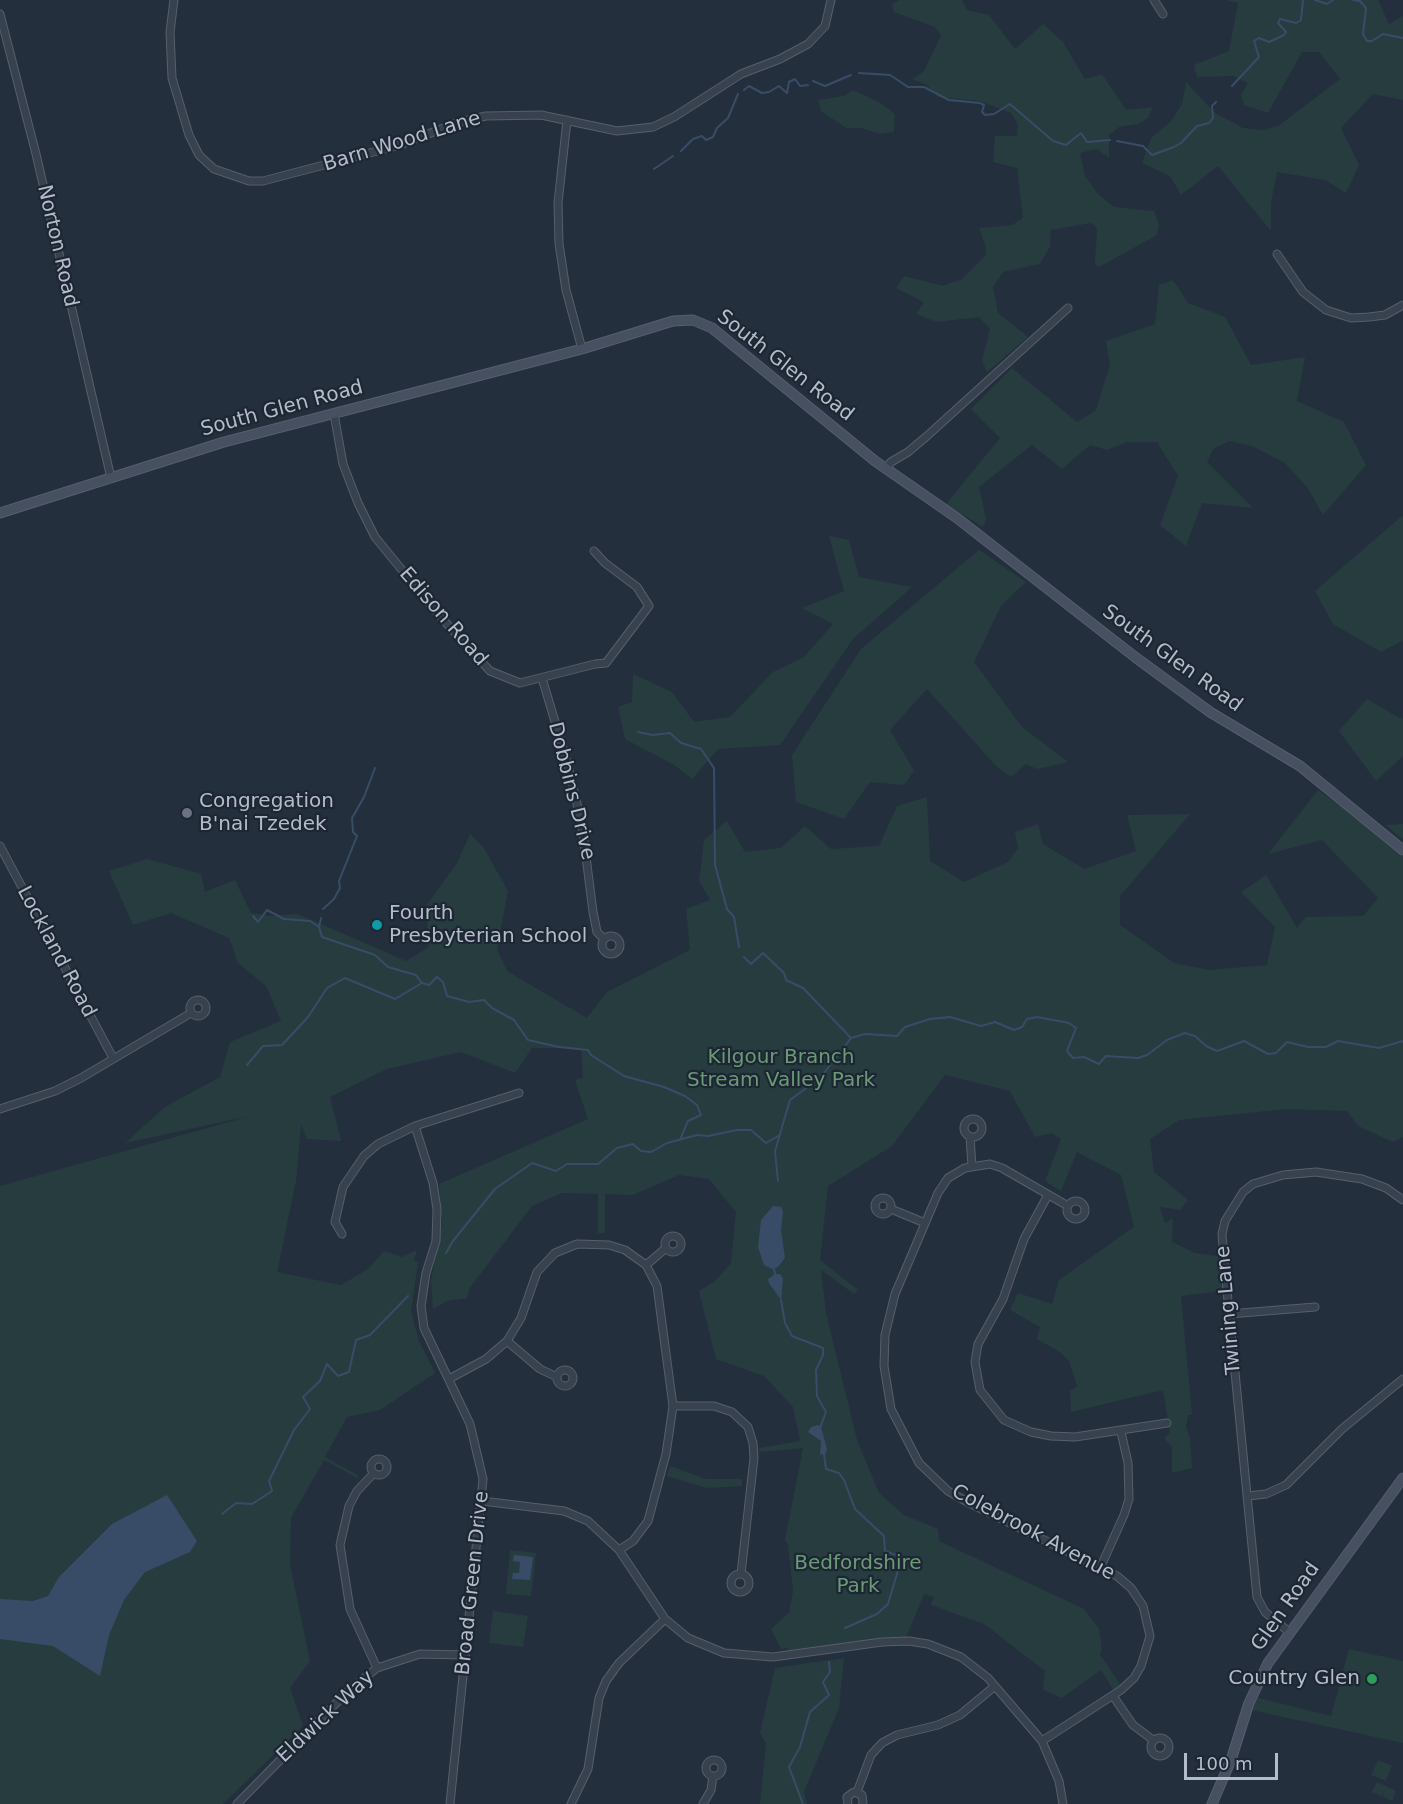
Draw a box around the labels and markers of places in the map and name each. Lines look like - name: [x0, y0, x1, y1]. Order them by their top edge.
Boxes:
- place label: Congregation B'nai Tzedek: [199, 790, 334, 837]
- marker: Congregation B'nai Tzedek: [180, 806, 194, 820]
- place label: Fourth Presbyterian School: [389, 902, 587, 949]
- marker: Fourth Presbyterian School: [370, 918, 384, 932]
- place label: Country Glen: [1228, 1667, 1360, 1691]
- marker: Country Glen: [1365, 1672, 1379, 1686]

